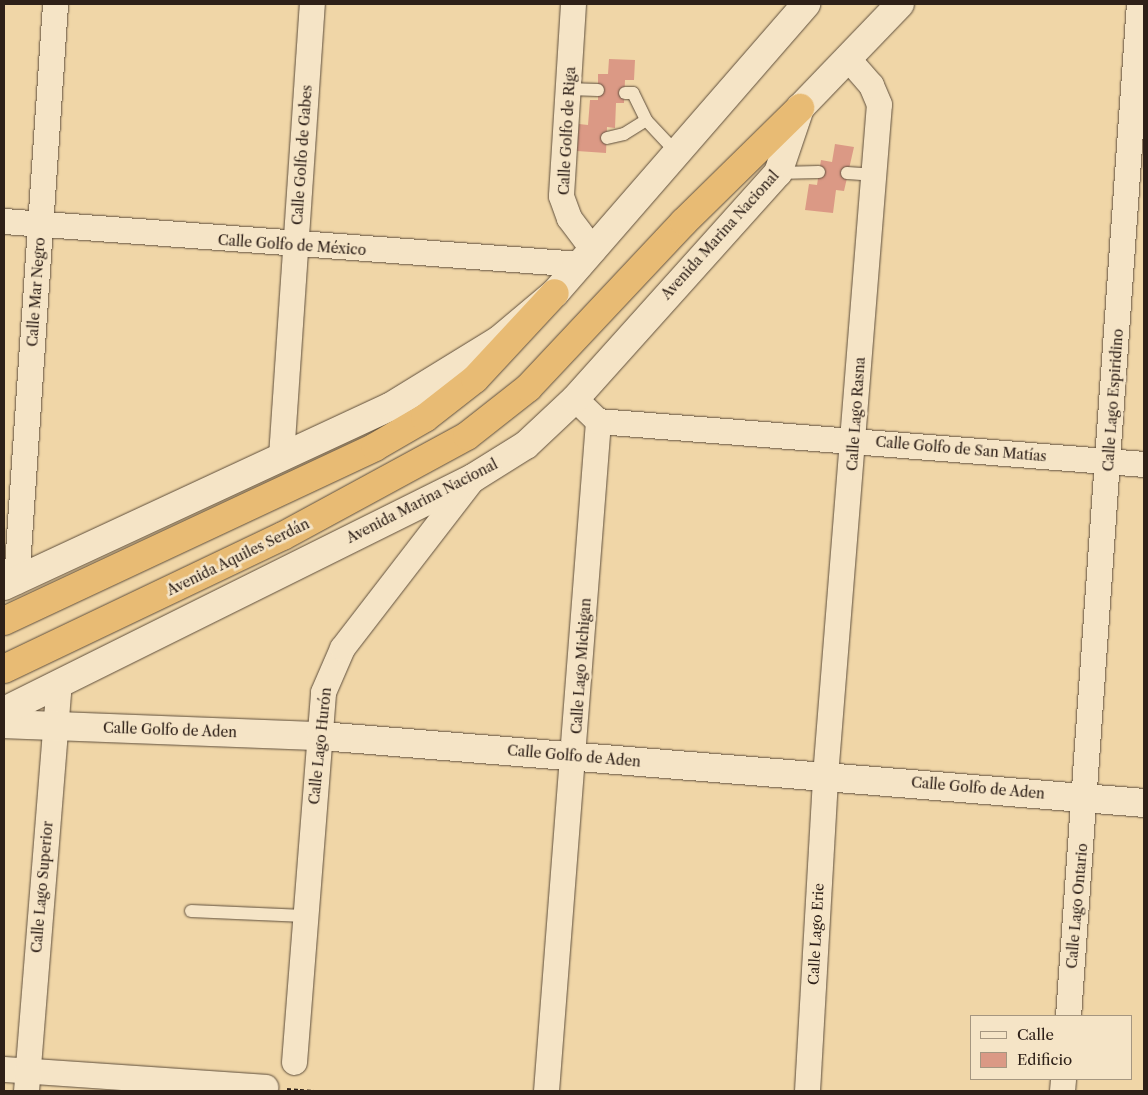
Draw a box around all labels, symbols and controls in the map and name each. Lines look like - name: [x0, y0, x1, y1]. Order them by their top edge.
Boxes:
- street label: Calle Golfo de Riga: [555, 66, 579, 196]
- street label: Calle Golfo de Gabes: [289, 84, 315, 226]
- street label: Avenida Marina Nacional: [658, 167, 782, 303]
- street label: Calle Golfo de México: [217, 231, 367, 259]
- street label: Calle Mar Negro: [24, 237, 48, 347]
- street label: Calle Lago Espiridino: [1100, 328, 1126, 472]
- street label: Calle Lago Rasna: [844, 356, 868, 472]
- street label: Calle Golfo de San Matías: [875, 433, 1047, 465]
- street label: Avenida Marina Nacional: [343, 455, 501, 547]
- street label: Avenida Aquiles Serdán: [164, 515, 312, 599]
- street label: Calle Lago Michigan: [568, 597, 594, 735]
- street label: Calle Lago Hurón: [305, 687, 335, 805]
- street label: Calle Golfo de Aden: [102, 719, 238, 741]
- street label: Calle Golfo de Aden: [506, 742, 642, 770]
- street label: Calle Golfo de Aden: [910, 774, 1046, 802]
- street label: Calle Lago Superior: [28, 820, 56, 954]
- street label: Calle Lago Ontario: [1063, 843, 1091, 969]
- street label: Calle Lago Erie: [805, 883, 827, 985]
- legend: [970, 1015, 1133, 1080]
- text: Calle: [1017, 1025, 1054, 1044]
- text: Edificio: [1017, 1050, 1072, 1069]

